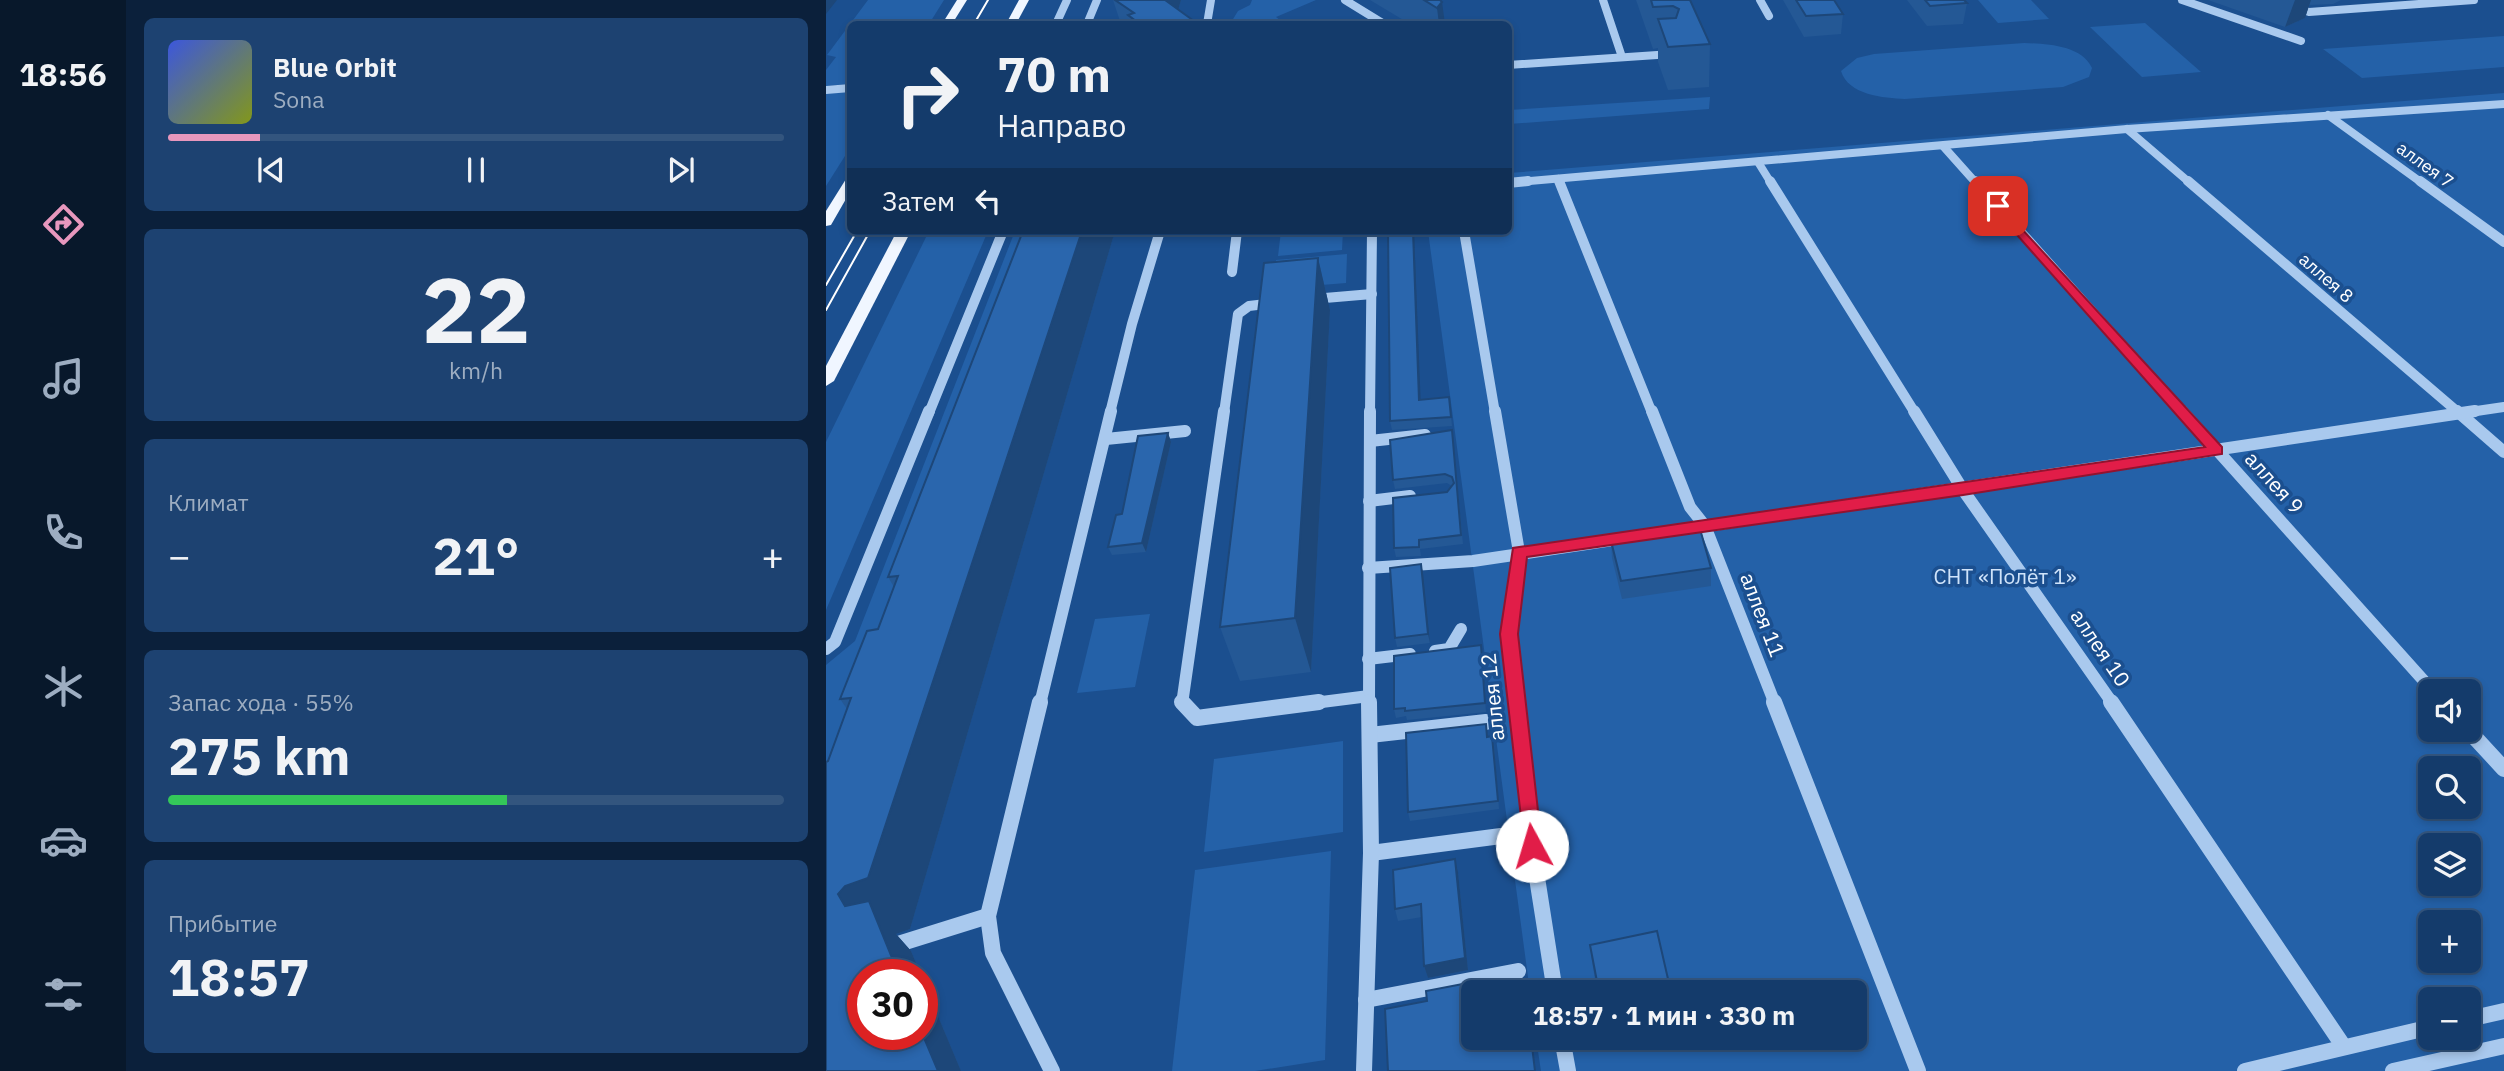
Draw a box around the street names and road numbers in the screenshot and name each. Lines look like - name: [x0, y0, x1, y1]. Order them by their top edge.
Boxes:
- street label: аллея 7: [2392, 136, 2458, 193]
- street label: аллея 8: [2294, 248, 2358, 308]
- street label: аллея 9: [2239, 445, 2310, 520]
- street label: аллея 11: [1734, 569, 1792, 661]
- street label: аллея 10: [2065, 603, 2137, 692]
- street label: аллея 12: [1473, 652, 1511, 742]

